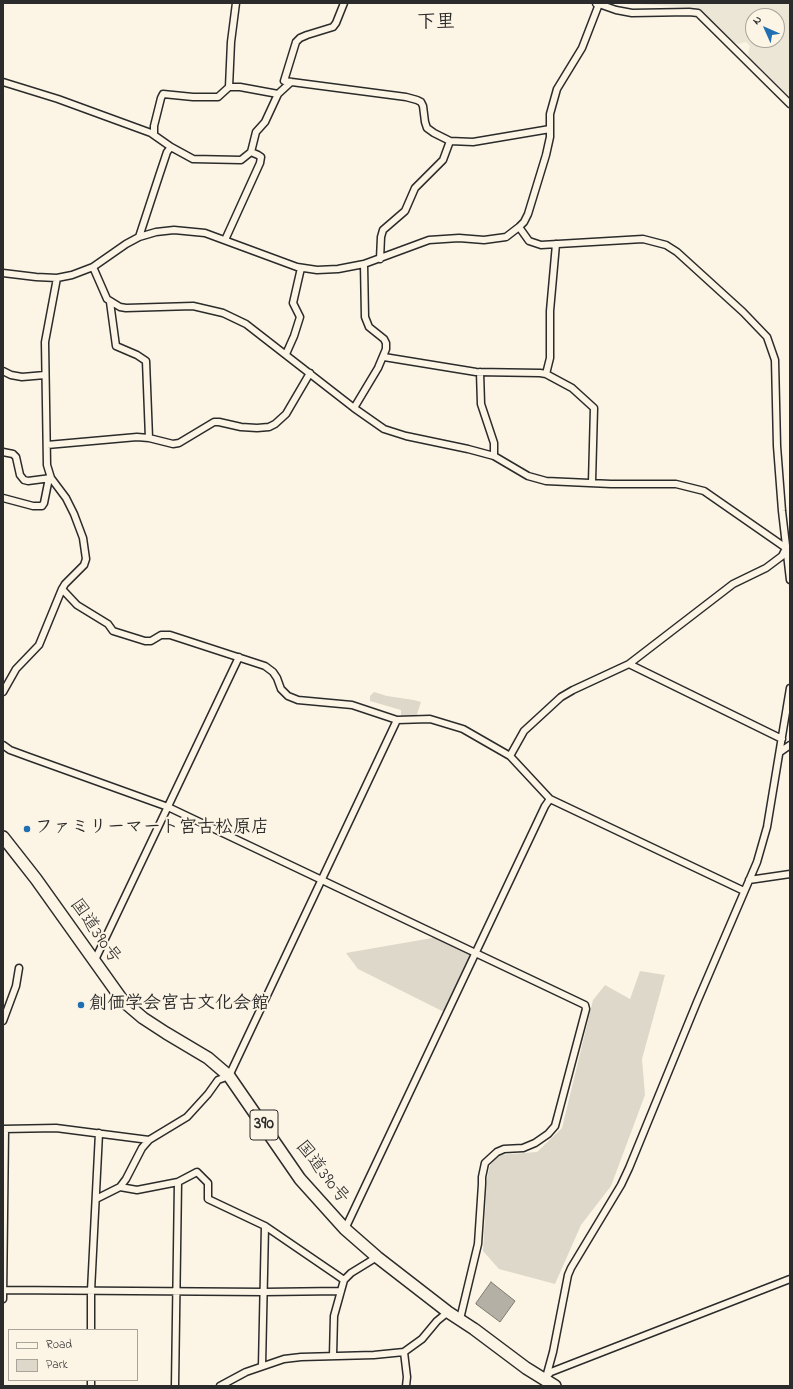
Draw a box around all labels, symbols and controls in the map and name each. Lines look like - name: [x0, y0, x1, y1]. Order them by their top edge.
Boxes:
- north arrow: [745, 8, 785, 48]
- text: N: [749, 12, 766, 29]
- district label: 下里: [417, 13, 455, 35]
- place label: ファミリーマート宮古松原店: [35, 818, 269, 840]
- marker: ファミリーマート宮古松原店: [22, 824, 32, 834]
- street label: 国道390号: [64, 895, 124, 969]
- place label: 創価学会宮古文化会館: [89, 994, 269, 1016]
- marker: 創価学会宮古文化会館: [76, 1000, 86, 1010]
- road number: 390: [250, 1110, 278, 1140]
- street label: 国道390号: [290, 1137, 352, 1209]
- legend: [8, 1329, 138, 1381]
- text: Road: [46, 1336, 72, 1354]
- text: Park: [46, 1356, 68, 1374]

